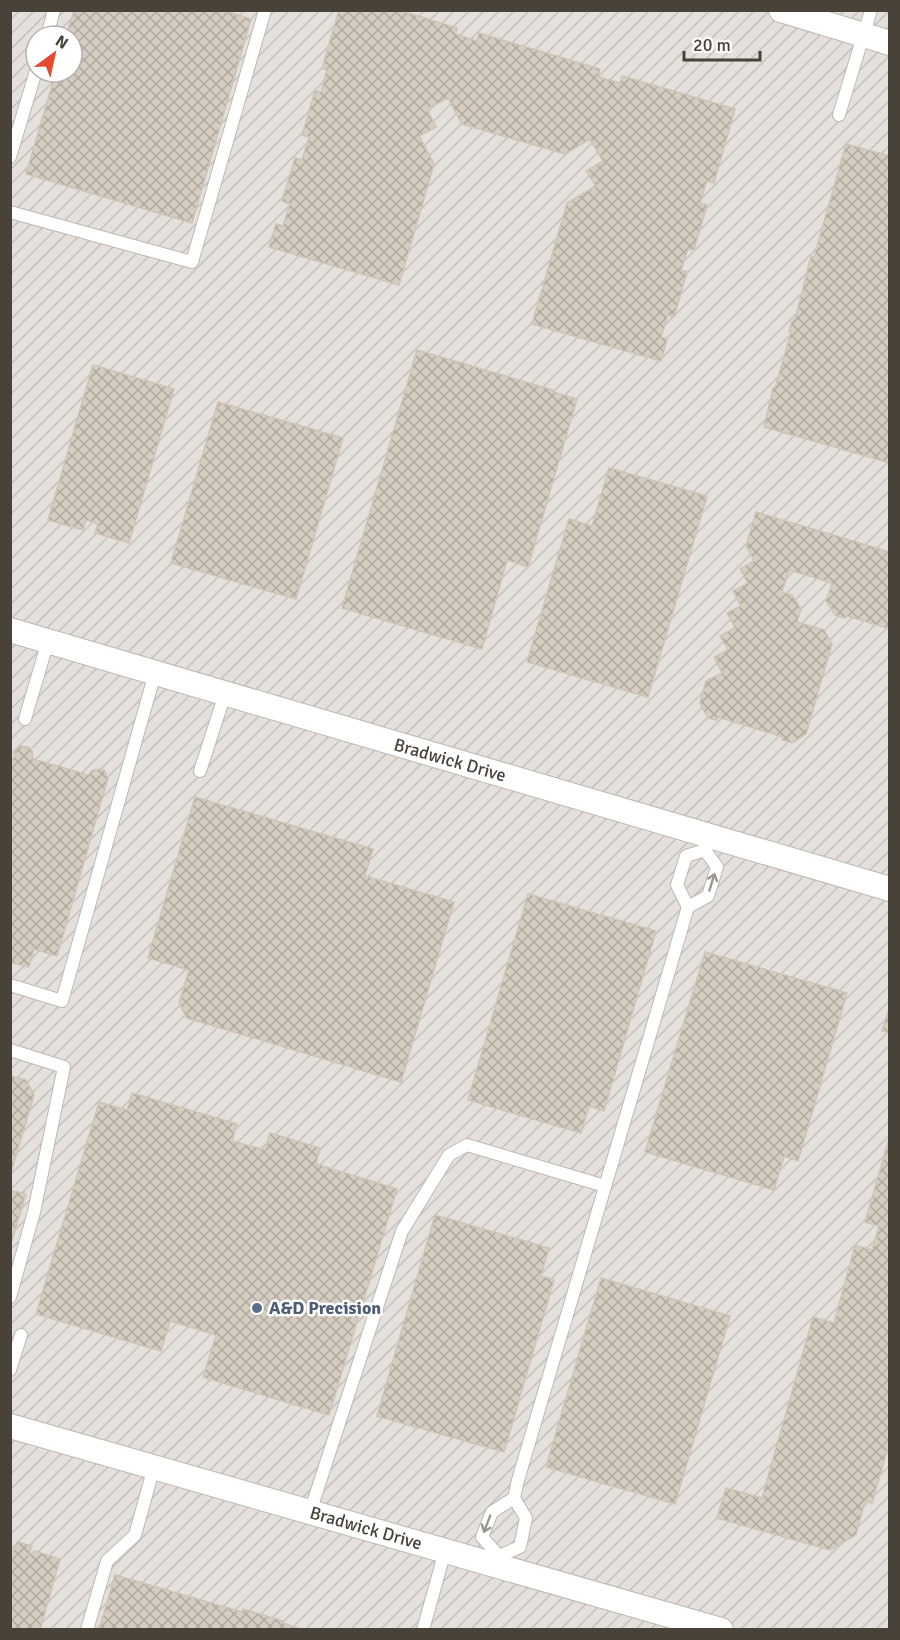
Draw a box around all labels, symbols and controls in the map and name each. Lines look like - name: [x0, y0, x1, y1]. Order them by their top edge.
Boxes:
- north arrow: [24, 24, 84, 84]
- scale bar: [684, 24, 760, 62]
- text: N: [52, 31, 72, 54]
- text: 20 m: [693, 34, 731, 56]
- street label: Bradwick Drive: [391, 733, 509, 787]
- one-way arrow: [707, 873, 718, 892]
- place label: A&D Precision: [269, 1297, 381, 1319]
- marker: A&D Precision: [250, 1301, 264, 1315]
- street label: Bradwick Drive: [307, 1501, 425, 1555]
- one-way arrow: [481, 1514, 492, 1532]

